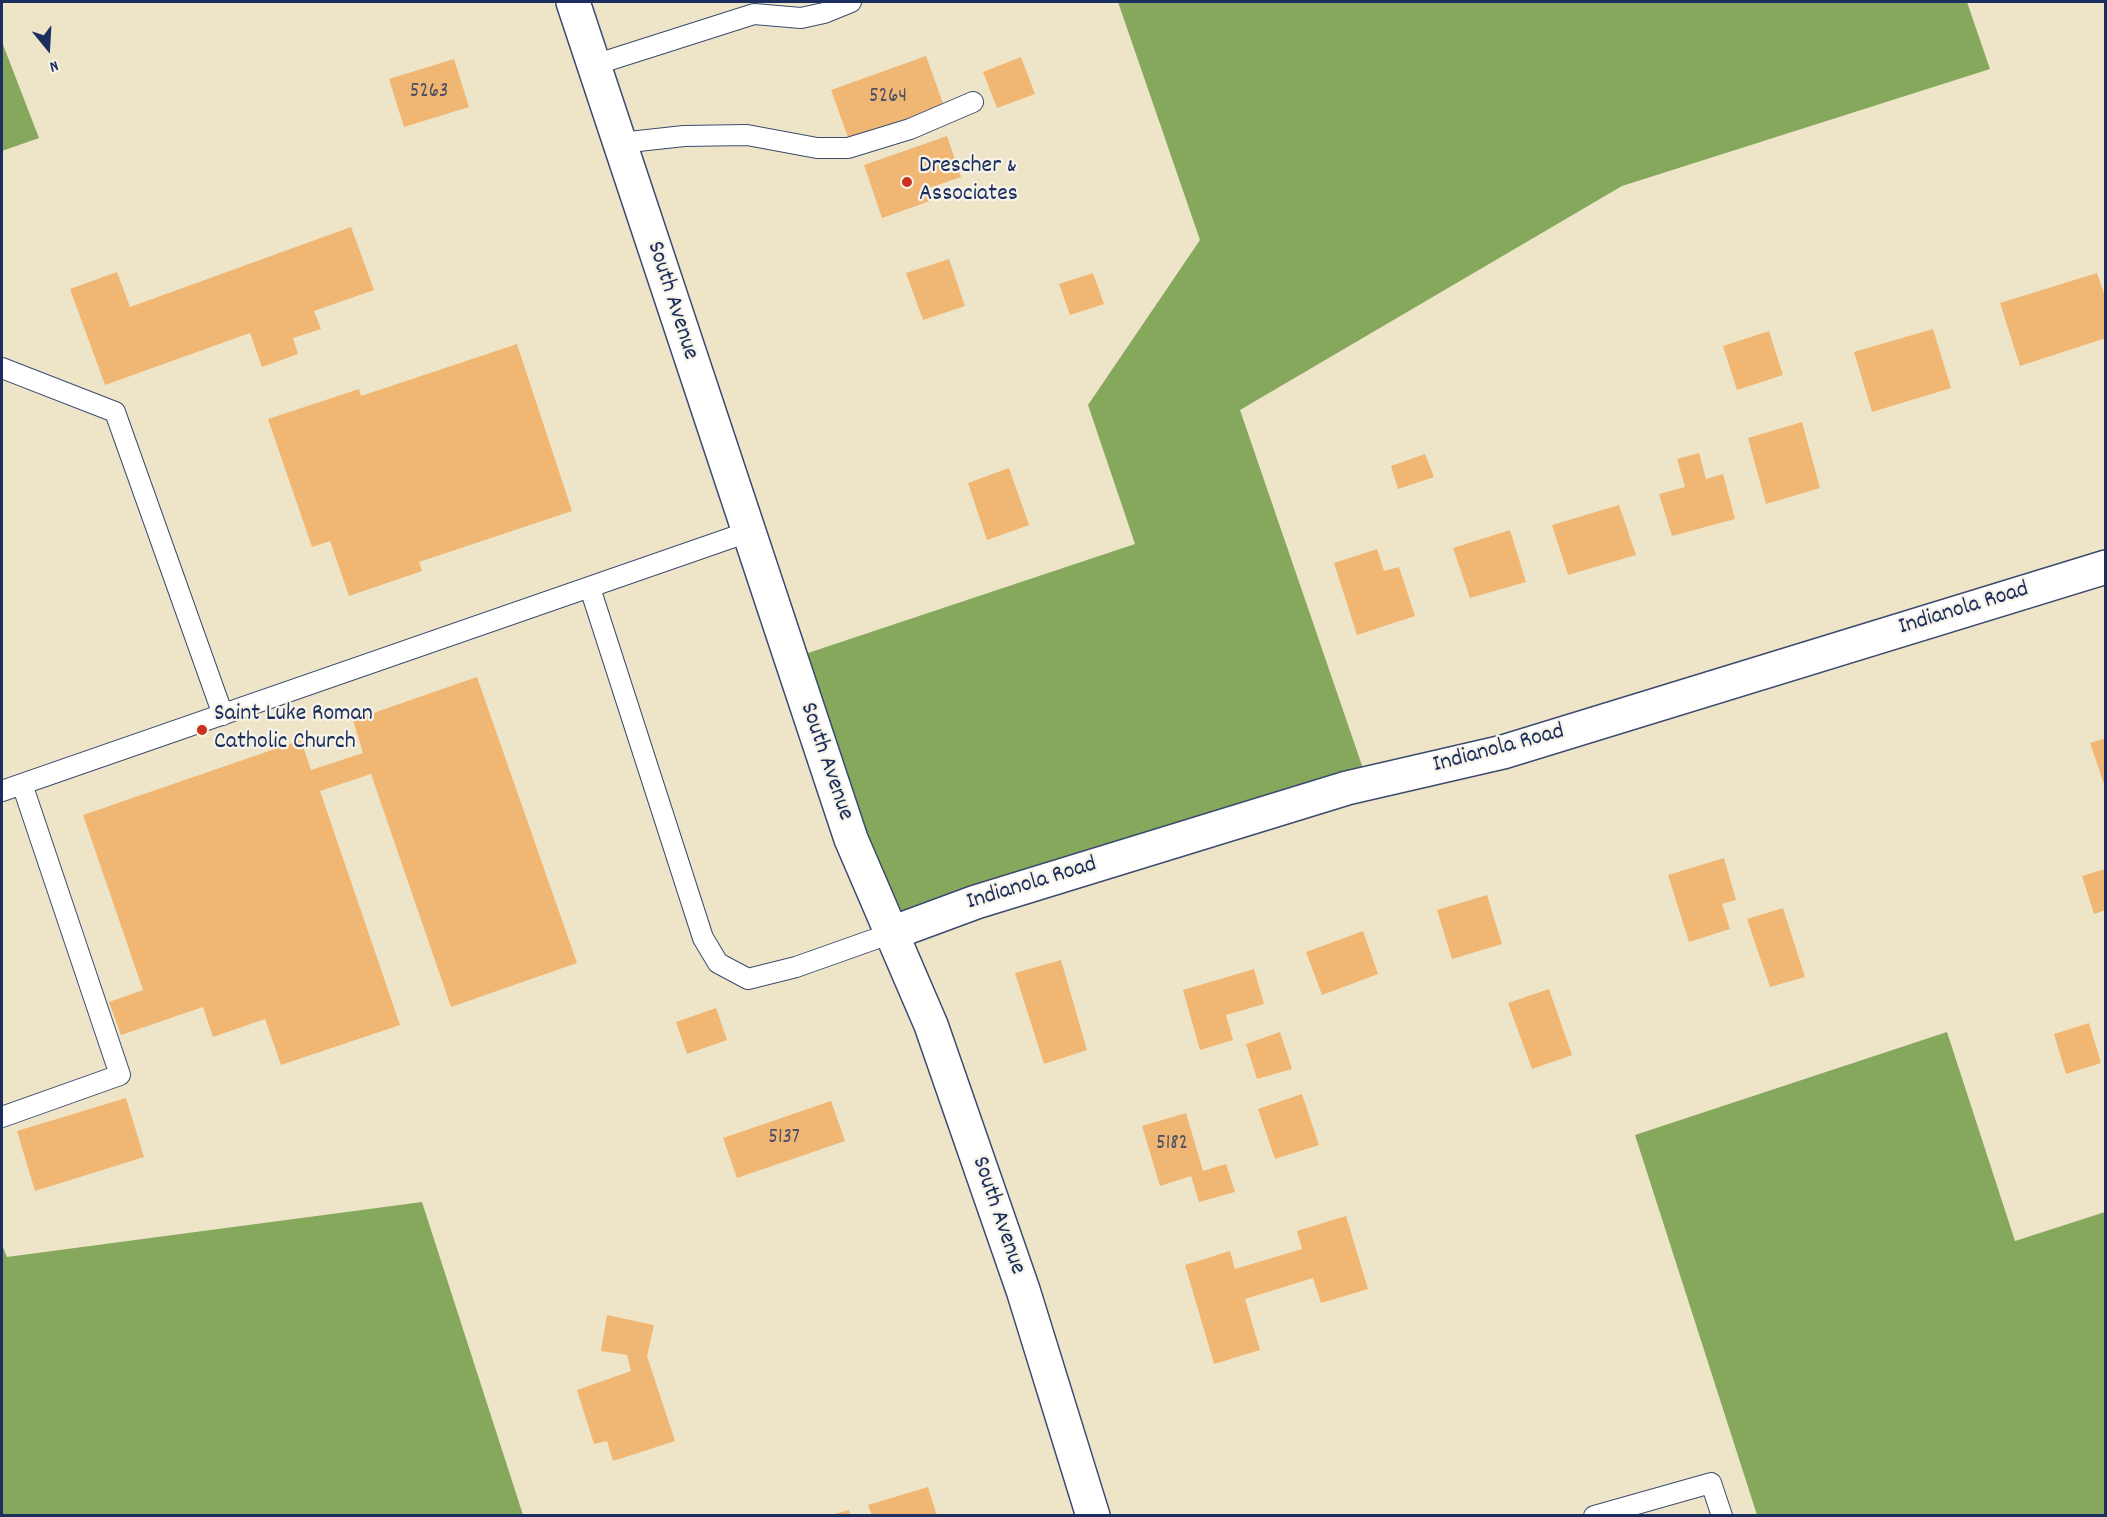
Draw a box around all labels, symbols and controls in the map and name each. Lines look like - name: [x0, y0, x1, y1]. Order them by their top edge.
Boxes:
- north arrow: [18, 18, 78, 78]
- text: N: [46, 53, 61, 78]
- house number: 5263: [410, 80, 448, 106]
- house number: 5264: [869, 85, 907, 111]
- place label: Drescher & Associates: [919, 154, 1018, 210]
- marker: Drescher & Associates: [900, 175, 914, 189]
- street label: South Avenue: [638, 238, 704, 364]
- street label: Indianola Road: [1895, 577, 2033, 643]
- street label: South Avenue: [791, 699, 859, 825]
- place label: Saint Luke Roman Catholic Church: [214, 702, 373, 758]
- street label: Indianola Road: [1430, 719, 1568, 781]
- marker: Saint Luke Roman Catholic Church: [195, 723, 209, 737]
- street label: Indianola Road: [963, 852, 1101, 918]
- house number: 5137: [768, 1126, 800, 1152]
- house number: 5182: [1156, 1132, 1188, 1158]
- street label: South Avenue: [963, 1153, 1031, 1279]

